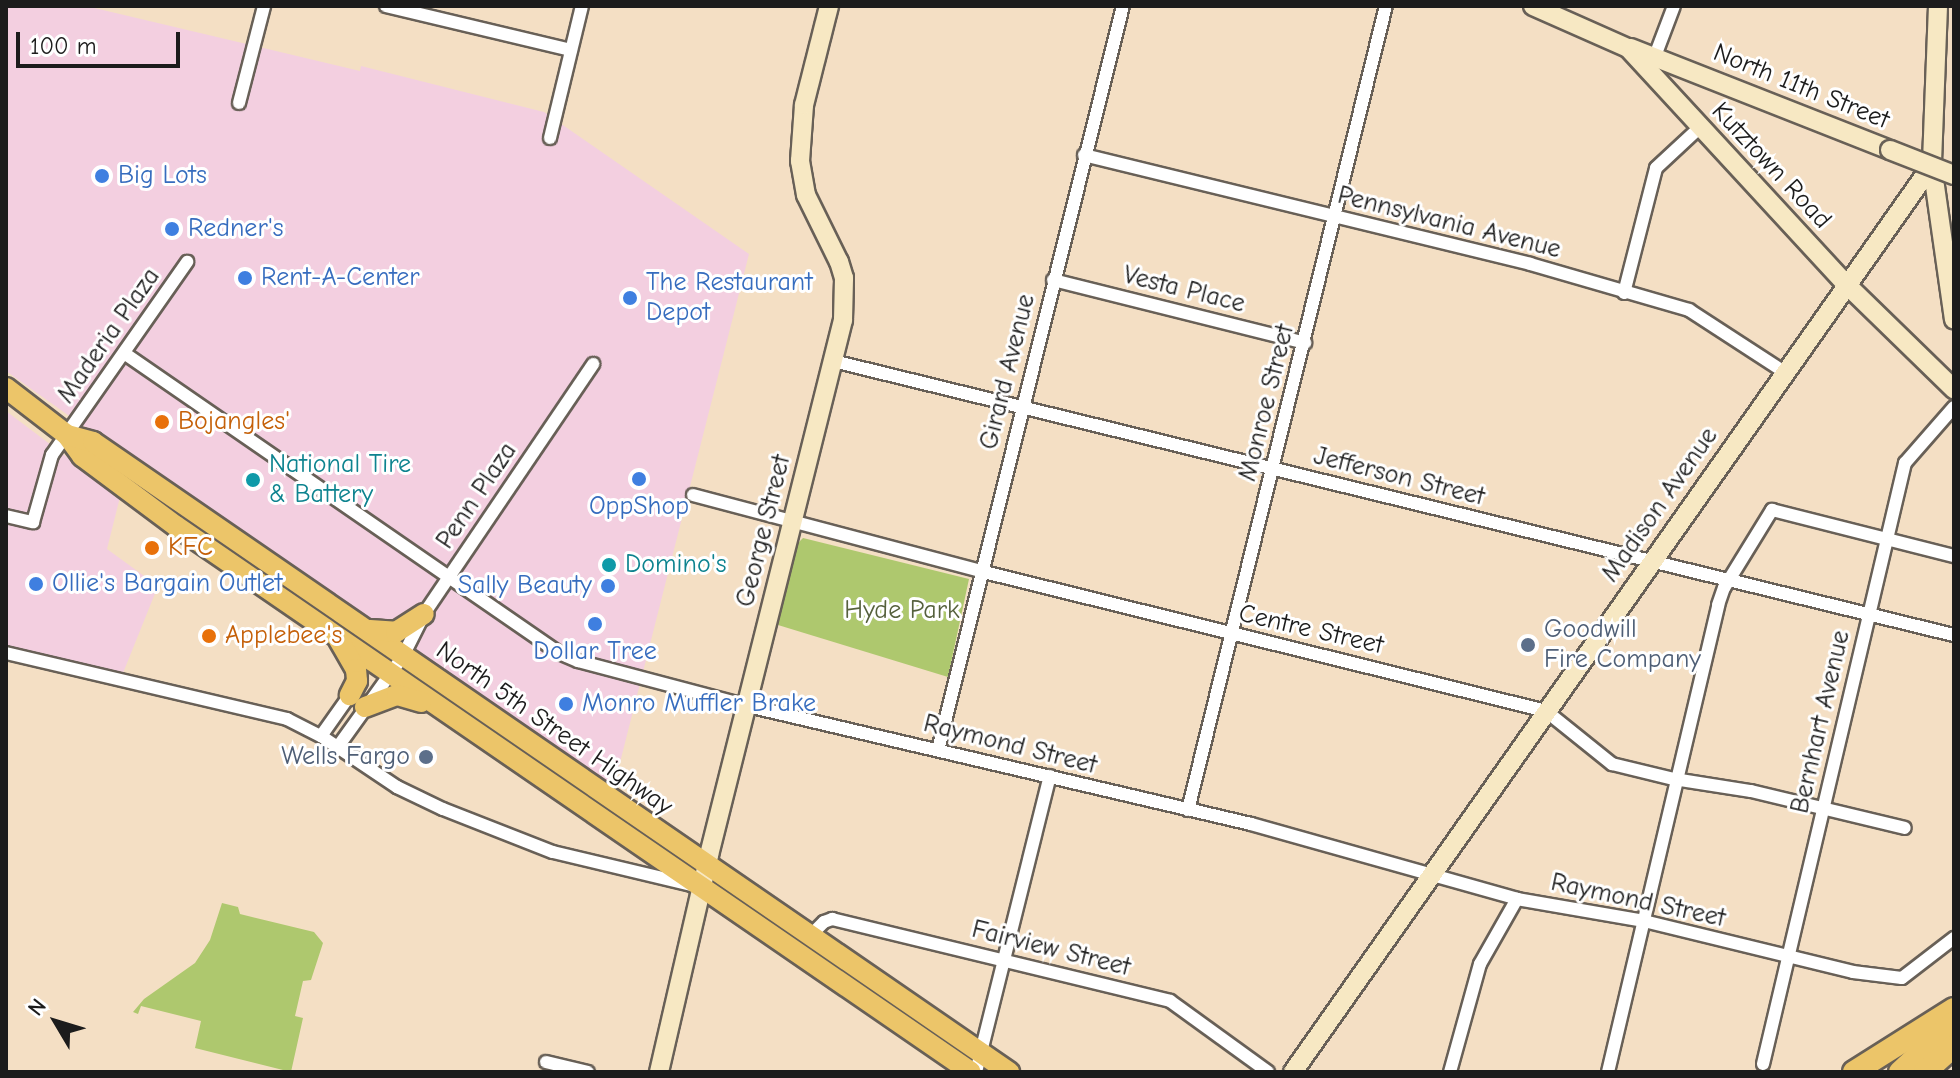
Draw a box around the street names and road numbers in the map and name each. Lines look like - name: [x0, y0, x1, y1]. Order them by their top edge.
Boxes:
- street label: North 11th Street: [1708, 38, 1894, 136]
- street label: Kutztown Road: [1705, 96, 1837, 236]
- street label: Pennsylvania Avenue: [1334, 180, 1564, 266]
- street label: Vesta Place: [1120, 260, 1248, 320]
- street label: Maderia Plaza: [51, 262, 167, 410]
- street label: Girard Avenue: [974, 291, 1042, 453]
- street label: Monroe Street: [1232, 321, 1302, 485]
- street label: Madison Avenue: [1595, 422, 1725, 588]
- street label: Penn Plaza: [430, 437, 524, 555]
- street label: Jefferson Street: [1310, 441, 1488, 513]
- street label: George Street: [730, 452, 798, 610]
- street label: Centre Street: [1236, 598, 1386, 662]
- street label: Bernhart Avenue: [1785, 627, 1857, 817]
- street label: North 5th Street Highway: [430, 635, 678, 823]
- street label: Raymond Street: [920, 708, 1100, 782]
- street label: Raymond Street: [1548, 867, 1728, 935]
- street label: Fairview Street: [968, 914, 1134, 984]

